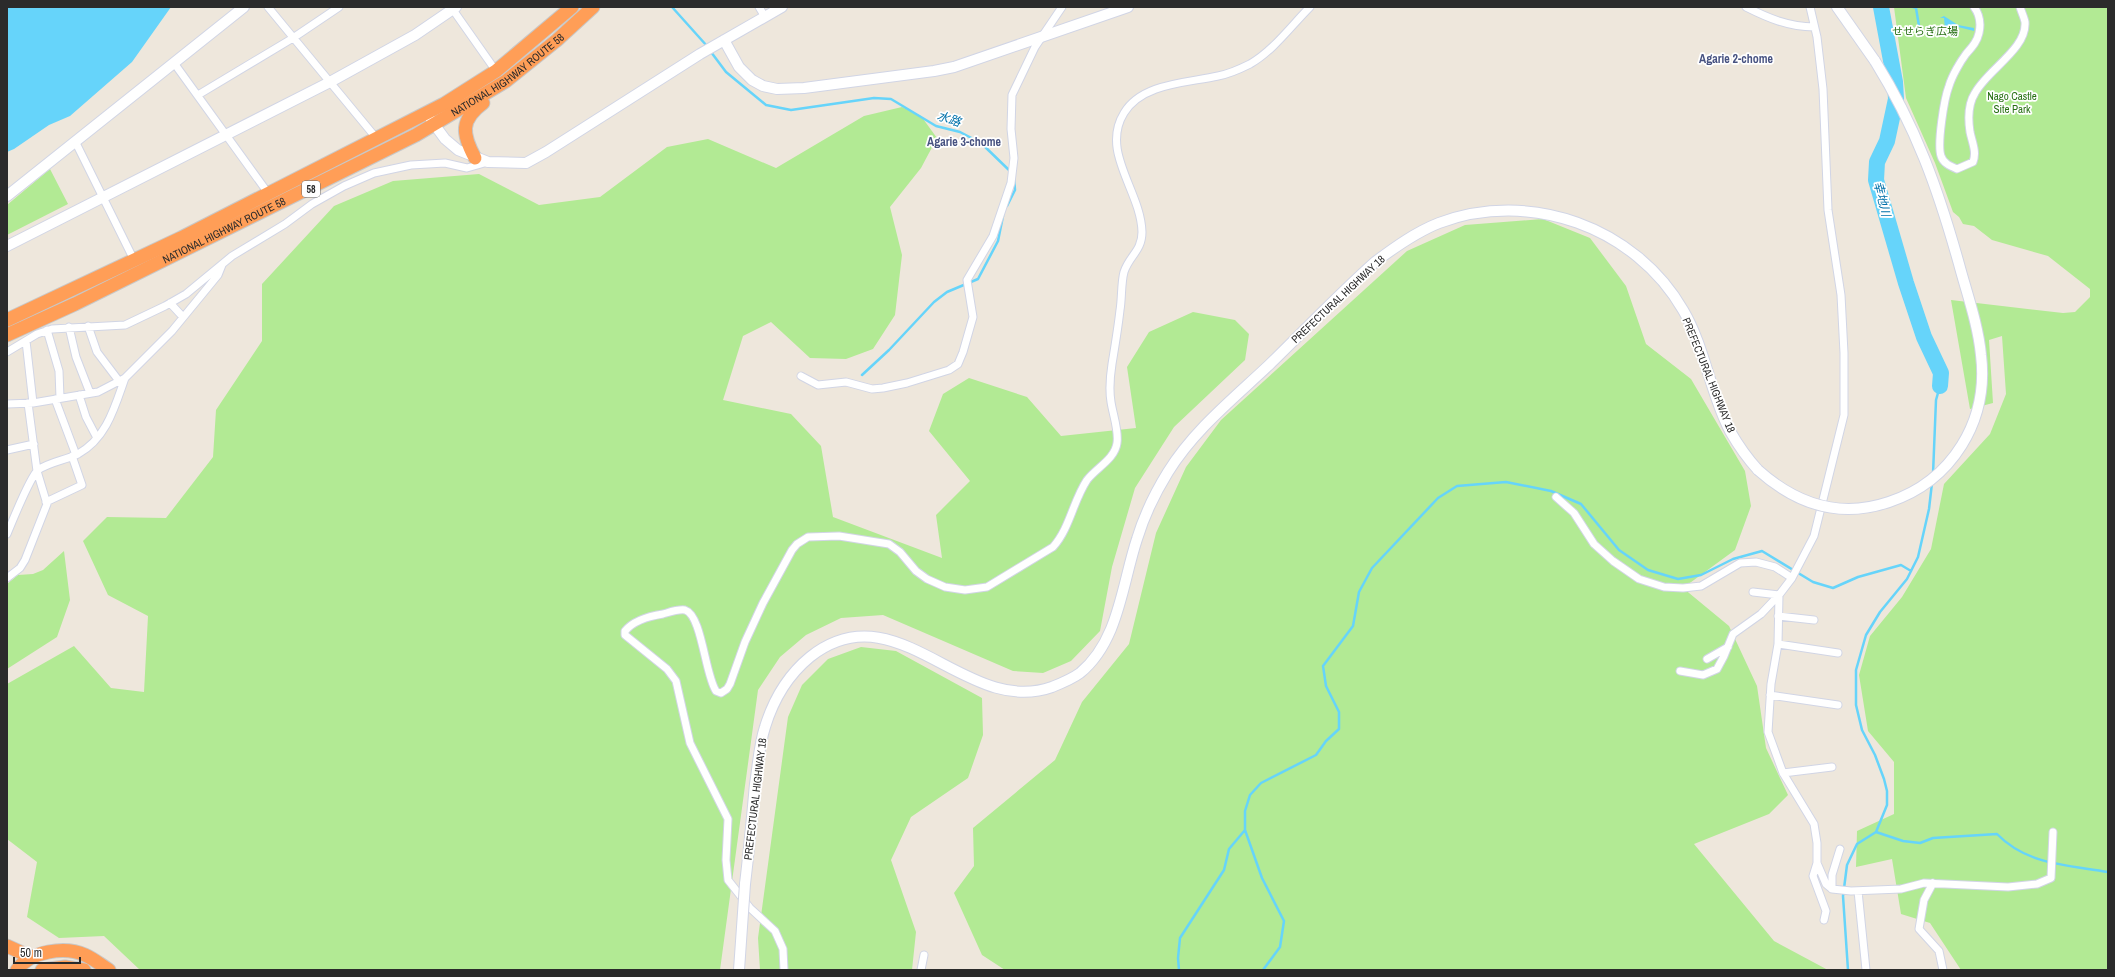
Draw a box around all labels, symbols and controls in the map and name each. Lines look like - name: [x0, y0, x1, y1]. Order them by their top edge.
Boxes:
- park label: せせらぎ広場: [1892, 24, 1958, 38]
- street label: NATIONAL HIGHWAY ROUTE 58: [448, 30, 567, 119]
- district label: Agarie 2-chome: [1699, 51, 1773, 67]
- park label: Nago Castle Site Park: [1987, 89, 2037, 116]
- water label: 水路: [935, 108, 964, 131]
- district label: Agarie 3-chome: [927, 134, 1001, 150]
- water label: 幸地川: [1870, 180, 1895, 220]
- road number: 58: [302, 181, 320, 197]
- street label: NATIONAL HIGHWAY ROUTE 58: [160, 194, 288, 267]
- street label: PREFECTURAL HIGHWAY 18: [1288, 252, 1388, 346]
- street label: PREFECTURAL HIGHWAY 18: [1680, 315, 1738, 435]
- street label: PREFECTURAL HIGHWAY 18: [741, 737, 769, 861]
- scale bar: [14, 939, 80, 965]
- text: 50 m: [20, 945, 42, 961]

